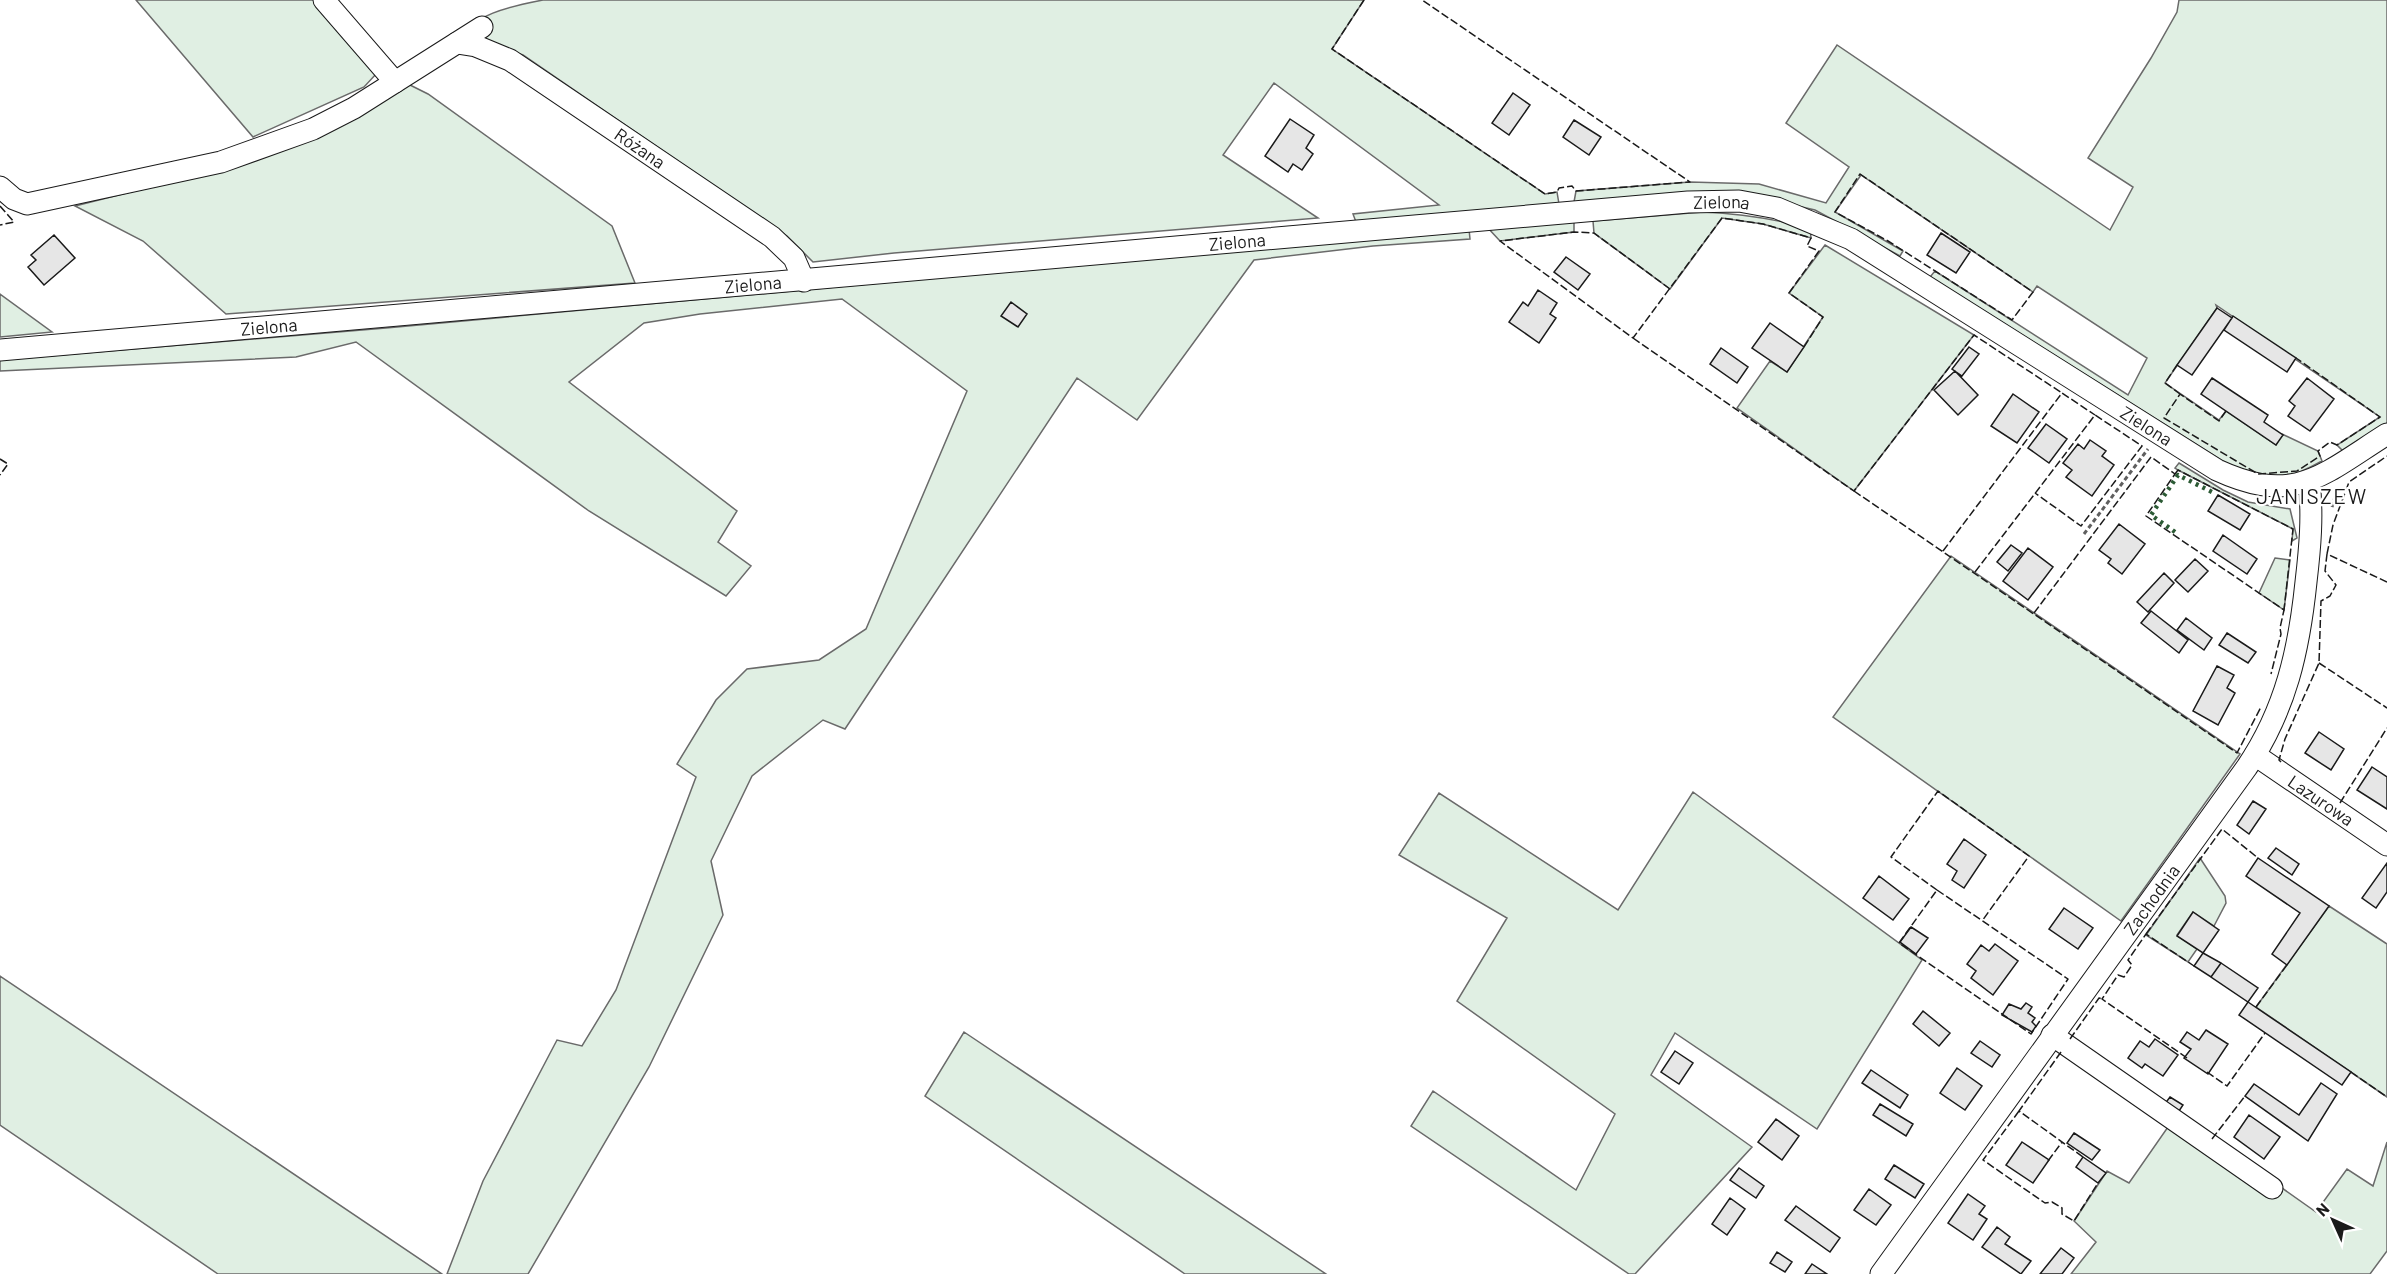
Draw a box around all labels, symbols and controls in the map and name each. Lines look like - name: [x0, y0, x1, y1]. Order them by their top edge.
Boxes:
- street label: Różana: [610, 123, 670, 173]
- street label: Zielona: [1693, 190, 1752, 214]
- street label: Zielona: [1208, 228, 1267, 255]
- street label: Zielona: [724, 271, 782, 297]
- street label: Zielona: [240, 313, 298, 340]
- street label: Zielona: [2117, 401, 2177, 450]
- district label: JANISZEW: [2256, 483, 2368, 508]
- street label: Lazurowa: [2284, 770, 2358, 830]
- street label: Zachodnia: [2119, 860, 2184, 939]
- north arrow: [2303, 1190, 2363, 1250]
- text: N: [2312, 1199, 2333, 1220]

